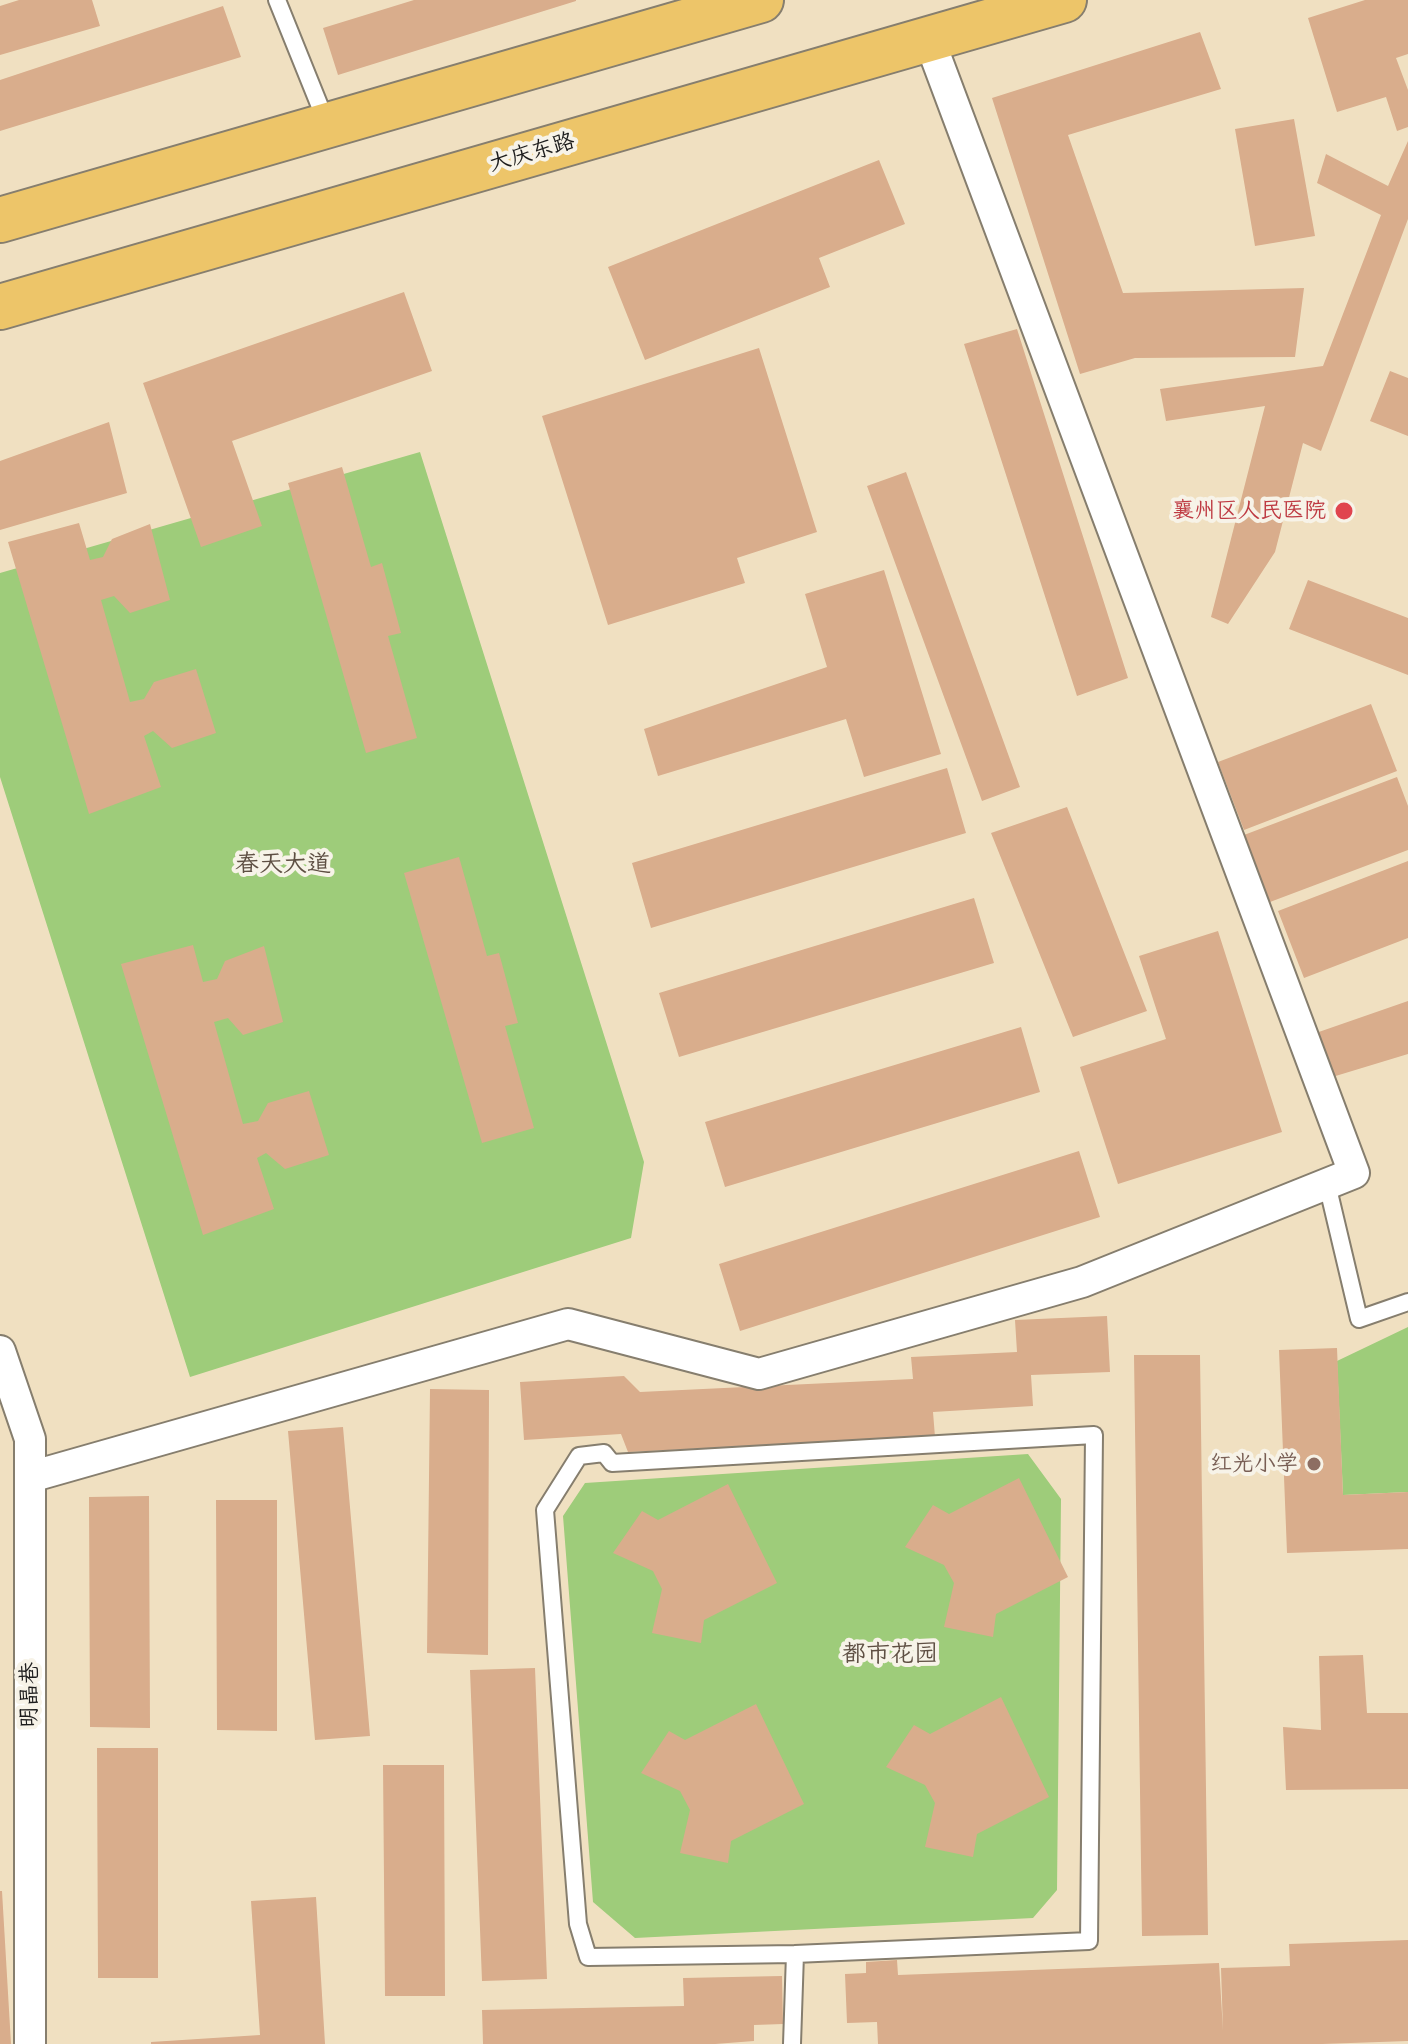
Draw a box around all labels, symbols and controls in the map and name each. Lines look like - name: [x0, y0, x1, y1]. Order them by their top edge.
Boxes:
- street label: 大庆东路: [486, 128, 578, 178]
- place label: 襄州区人民医院: [1172, 498, 1326, 524]
- marker: 襄州区人民医院: [1333, 500, 1355, 522]
- district label: 春天大道: [235, 851, 331, 879]
- place label: 红光小学: [1210, 1451, 1298, 1477]
- marker: 红光小学: [1305, 1455, 1323, 1473]
- district label: 都市花园: [842, 1641, 938, 1669]
- street label: 明晶巷: [17, 1662, 43, 1728]

